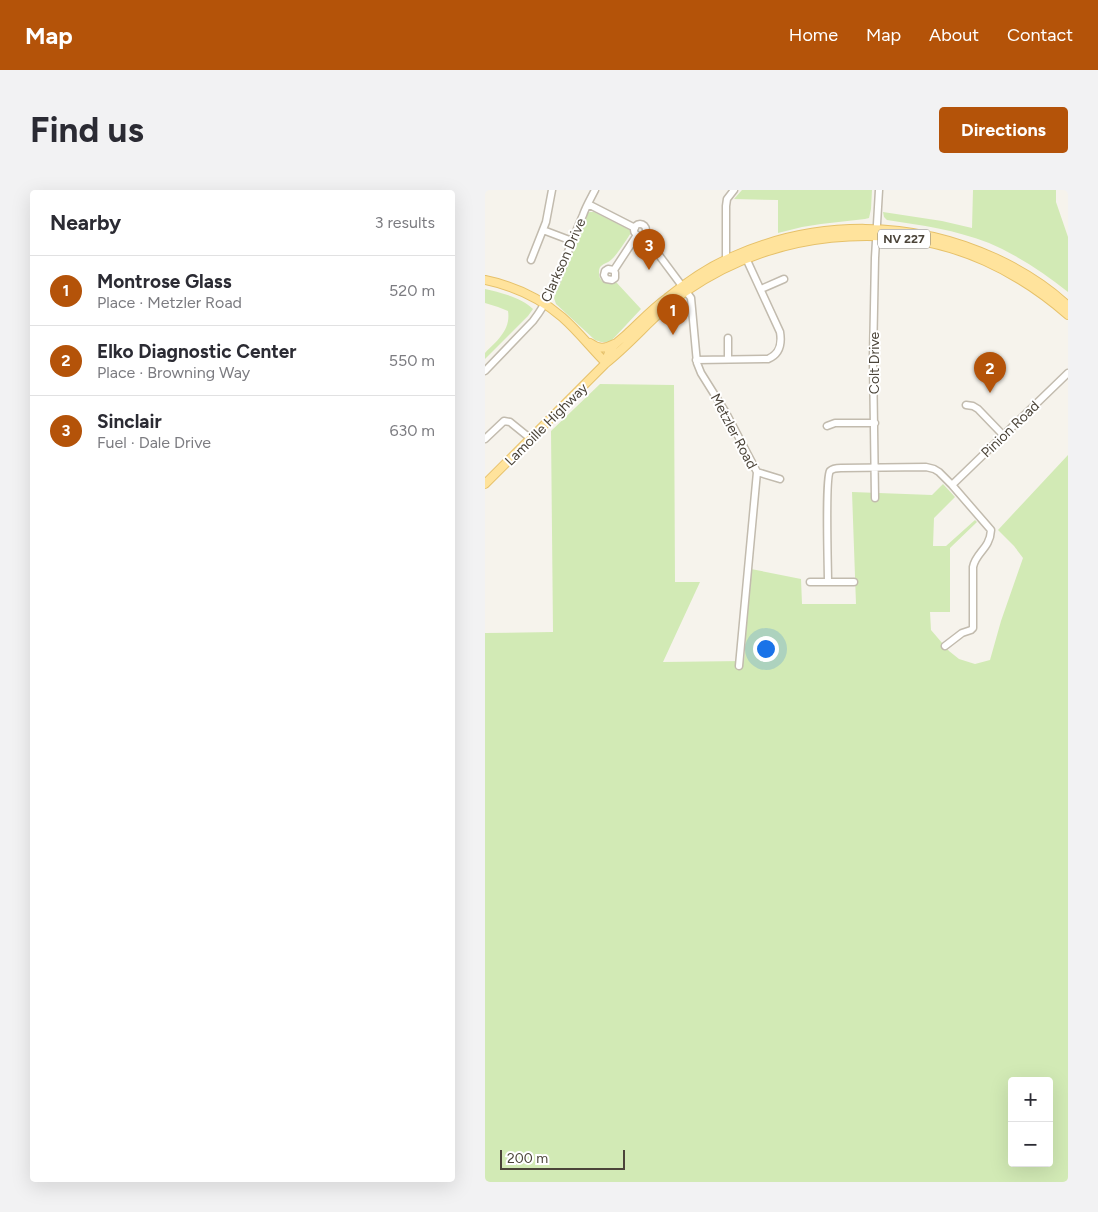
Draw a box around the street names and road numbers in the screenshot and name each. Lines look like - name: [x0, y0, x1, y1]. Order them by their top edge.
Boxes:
- street label: Clarkson Drive: [537, 215, 590, 305]
- road number: NV 227: [878, 230, 930, 249]
- street label: Colt Drive: [866, 331, 883, 394]
- street label: Lamoille Highway: [501, 379, 592, 469]
- street label: Metzler Road: [707, 391, 760, 472]
- street label: Pinion Road: [978, 398, 1043, 461]

